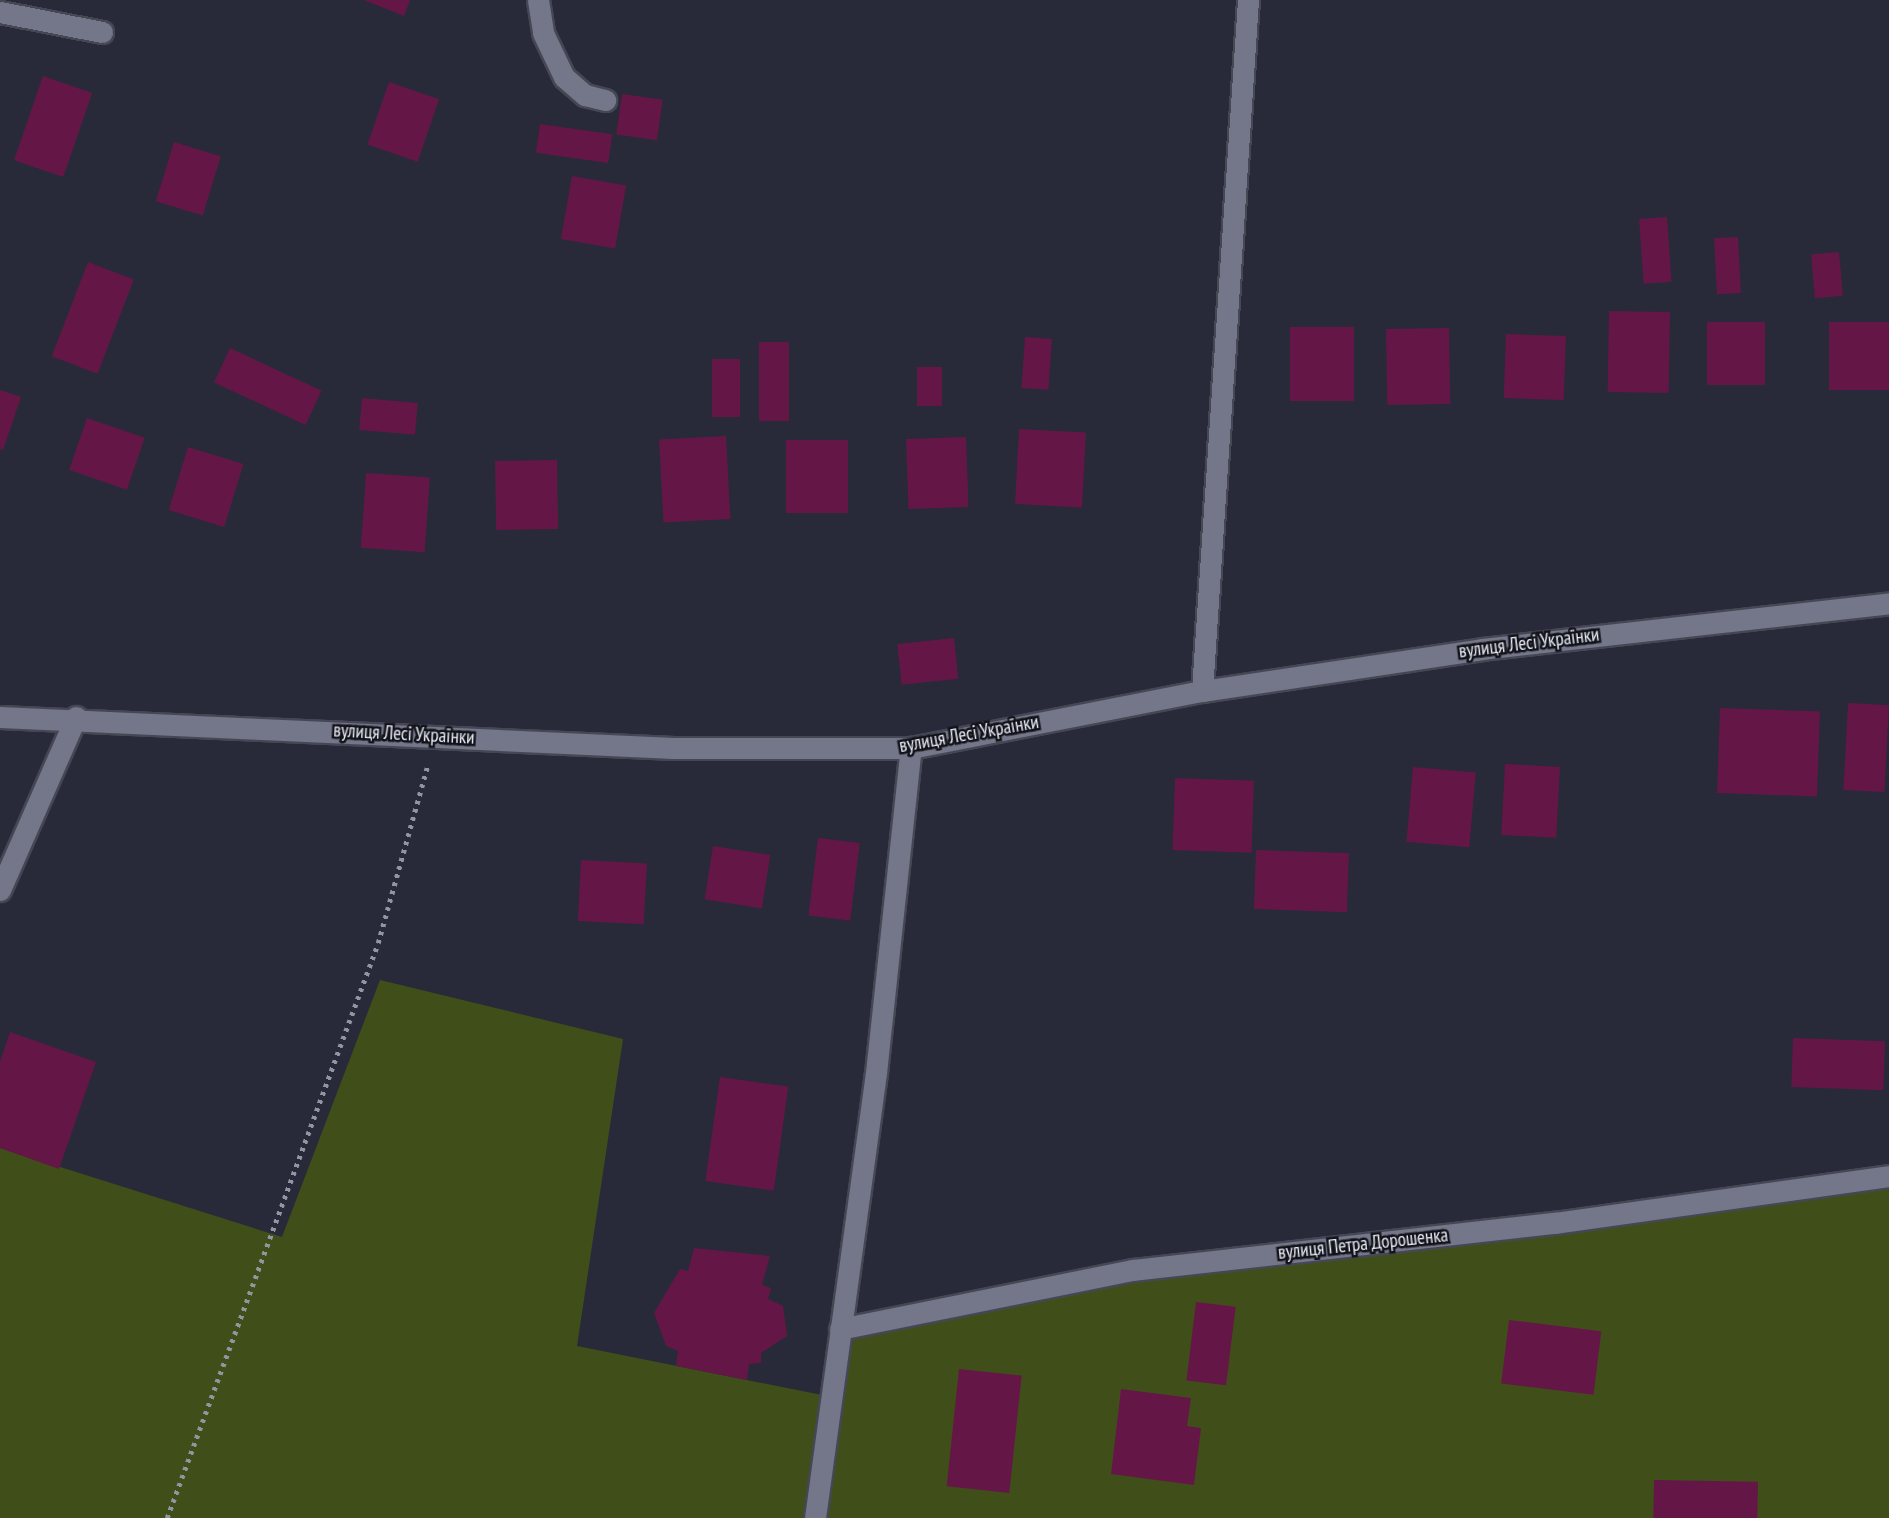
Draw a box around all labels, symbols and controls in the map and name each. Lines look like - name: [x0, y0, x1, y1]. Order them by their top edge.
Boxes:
- street label: вулиця Лесі Українки: [1457, 623, 1601, 663]
- street label: вулиця Лесі Українки: [897, 710, 1041, 758]
- street label: вулиця Лесі Українки: [333, 719, 475, 749]
- street label: вулиця Петра Дорошенка: [1277, 1224, 1449, 1264]

